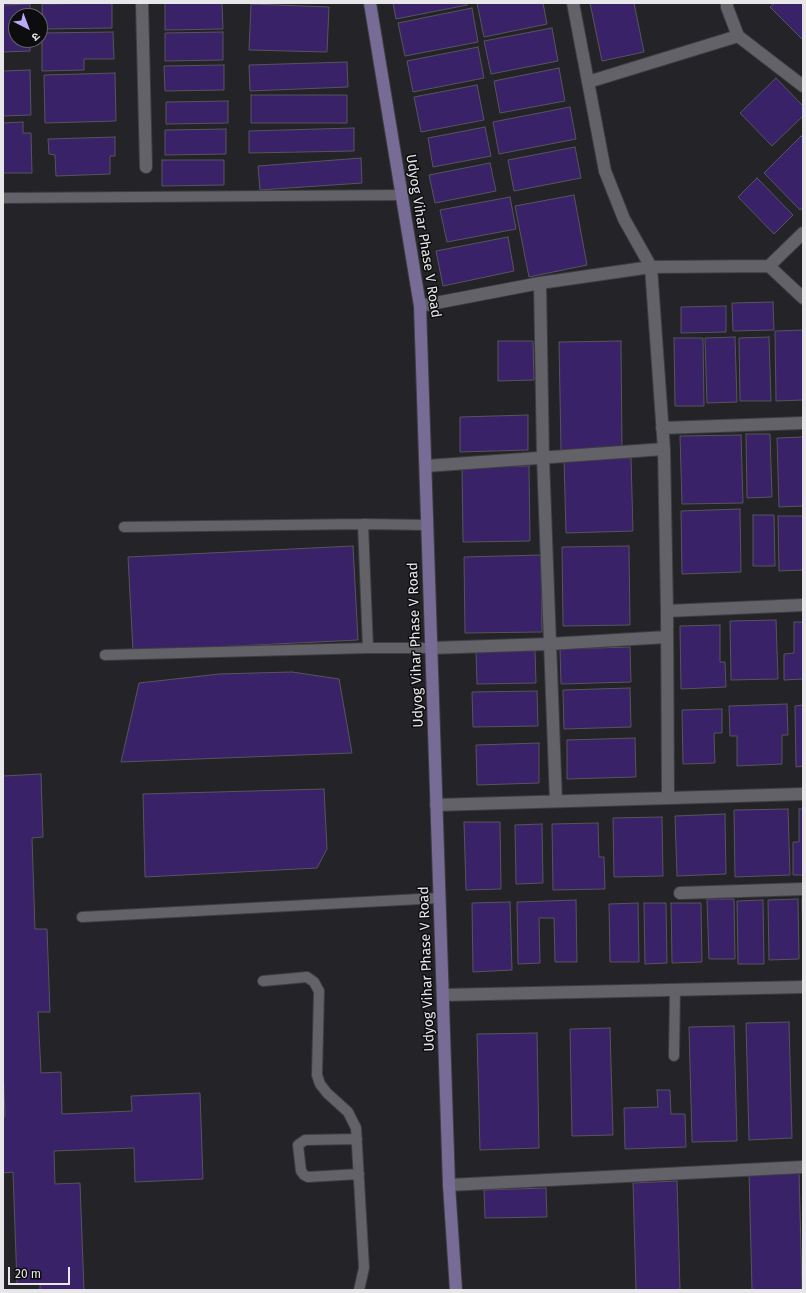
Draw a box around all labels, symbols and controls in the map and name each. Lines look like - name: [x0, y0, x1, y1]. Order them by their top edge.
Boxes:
- north arrow: [8, 8, 48, 48]
- text: उ: [29, 30, 42, 44]
- street label: Udyog Vihar Phase V Road: [402, 153, 444, 319]
- street label: Udyog Vihar Phase V Road: [405, 562, 427, 728]
- street label: Udyog Vihar Phase V Road: [416, 886, 438, 1052]
- scale bar: [10, 1259, 72, 1285]
- text: 20 m: [15, 1267, 41, 1281]

